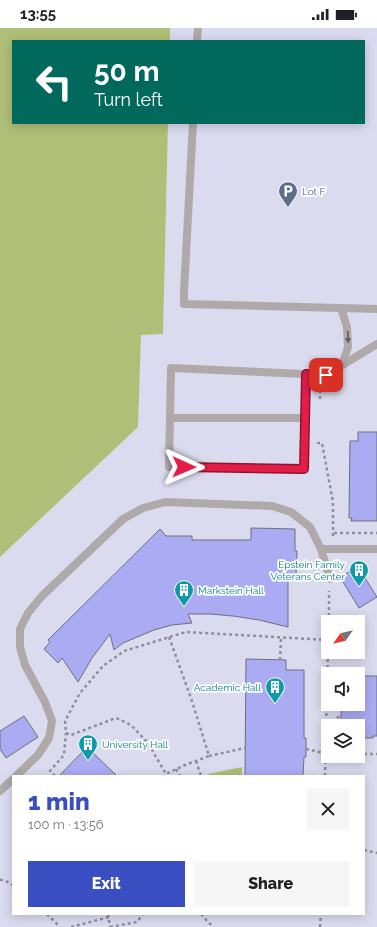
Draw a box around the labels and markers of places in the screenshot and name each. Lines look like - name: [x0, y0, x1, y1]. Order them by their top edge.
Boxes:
- parking icon: Lot F: [277, 180, 299, 208]
- place label: Lot F: [302, 186, 325, 197]
- pin: [309, 358, 343, 392]
- place label: Epstein Family Veterans Center: [271, 559, 346, 582]
- building icon: Epstein Family Veterans Center: [348, 559, 370, 587]
- building icon: Markstein Hall: [173, 579, 195, 607]
- place label: Markstein Hall: [198, 585, 264, 596]
- building icon: Academic Hall: [264, 676, 286, 704]
- place label: Academic Hall: [194, 682, 261, 693]
- building icon: University Hall: [77, 733, 99, 761]
- place label: University Hall: [102, 739, 169, 750]

